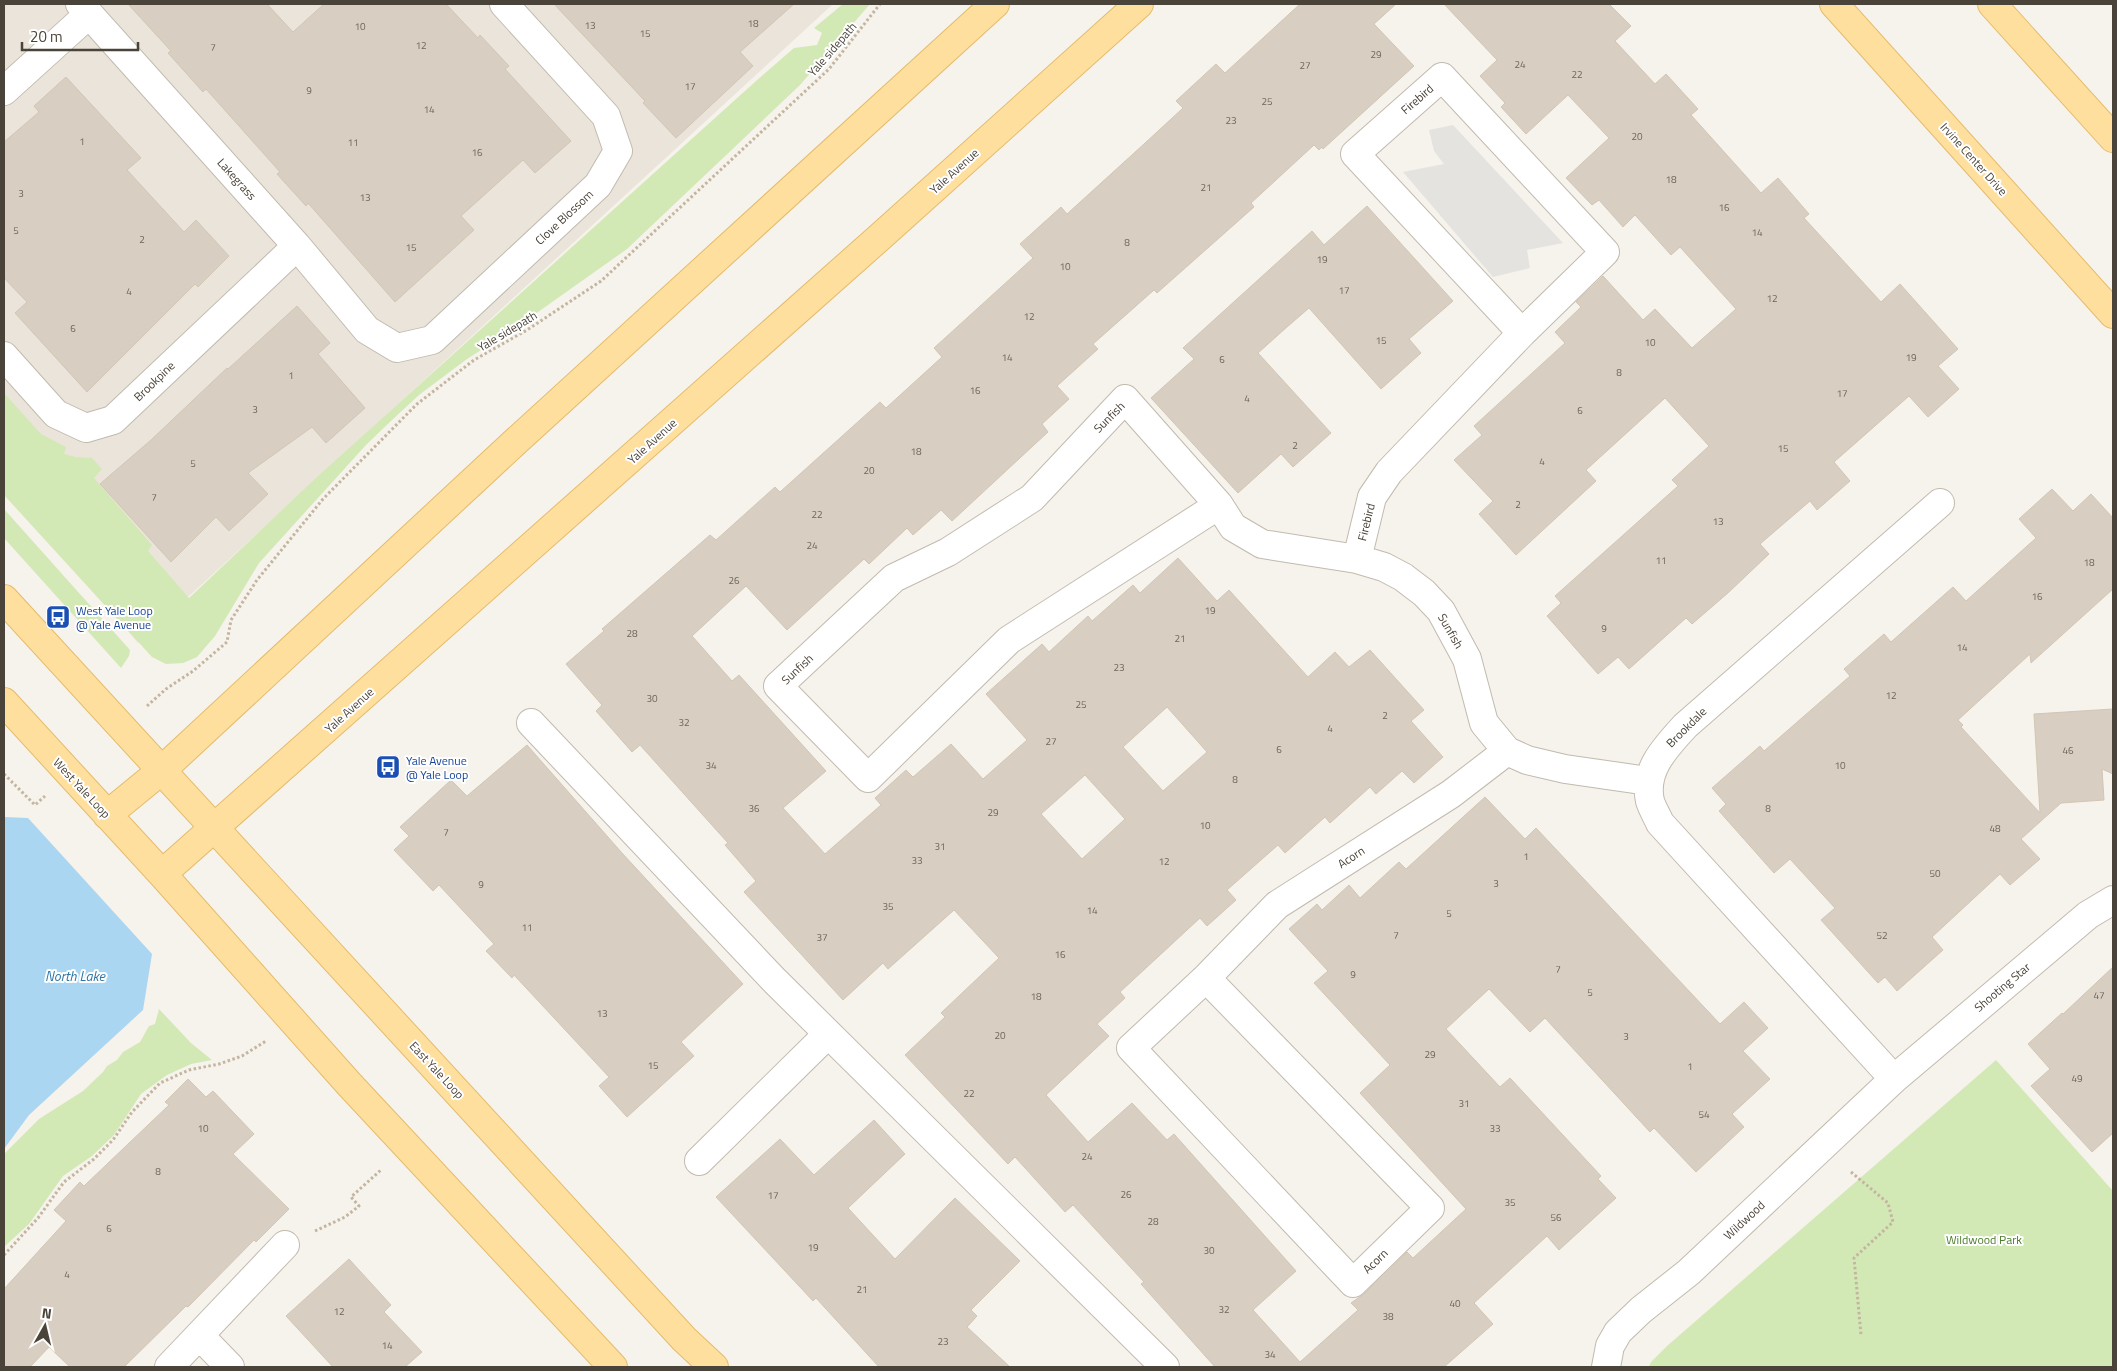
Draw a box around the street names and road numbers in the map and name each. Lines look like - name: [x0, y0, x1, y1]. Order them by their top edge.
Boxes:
- street label: Yale sidepath: [803, 18, 861, 80]
- street label: Firebird: [1396, 79, 1438, 119]
- street label: Irvine Center Drive: [1936, 118, 2012, 200]
- street label: Yale Avenue: [925, 144, 983, 198]
- street label: Lakegrass: [213, 154, 261, 205]
- street label: Clove Blossom: [530, 185, 598, 249]
- street label: Yale sidepath: [473, 306, 541, 356]
- street label: Brookpine: [129, 356, 179, 406]
- street label: Sunfish: [1089, 397, 1129, 437]
- street label: Yale Avenue: [623, 414, 681, 468]
- street label: Firebird: [1352, 501, 1380, 543]
- street label: Sunfish: [1433, 610, 1469, 652]
- street label: Sunfish: [777, 649, 817, 689]
- street label: Yale Avenue: [320, 683, 378, 737]
- street label: Brookdale: [1661, 702, 1711, 752]
- street label: West Yale Loop: [49, 753, 115, 823]
- street label: Acorn: [1334, 841, 1368, 873]
- street label: Shooting Star: [1970, 958, 2034, 1016]
- street label: East Yale Loop: [405, 1037, 469, 1103]
- street label: Wildwood: [1719, 1196, 1769, 1244]
- street label: Acorn: [1358, 1244, 1392, 1278]

